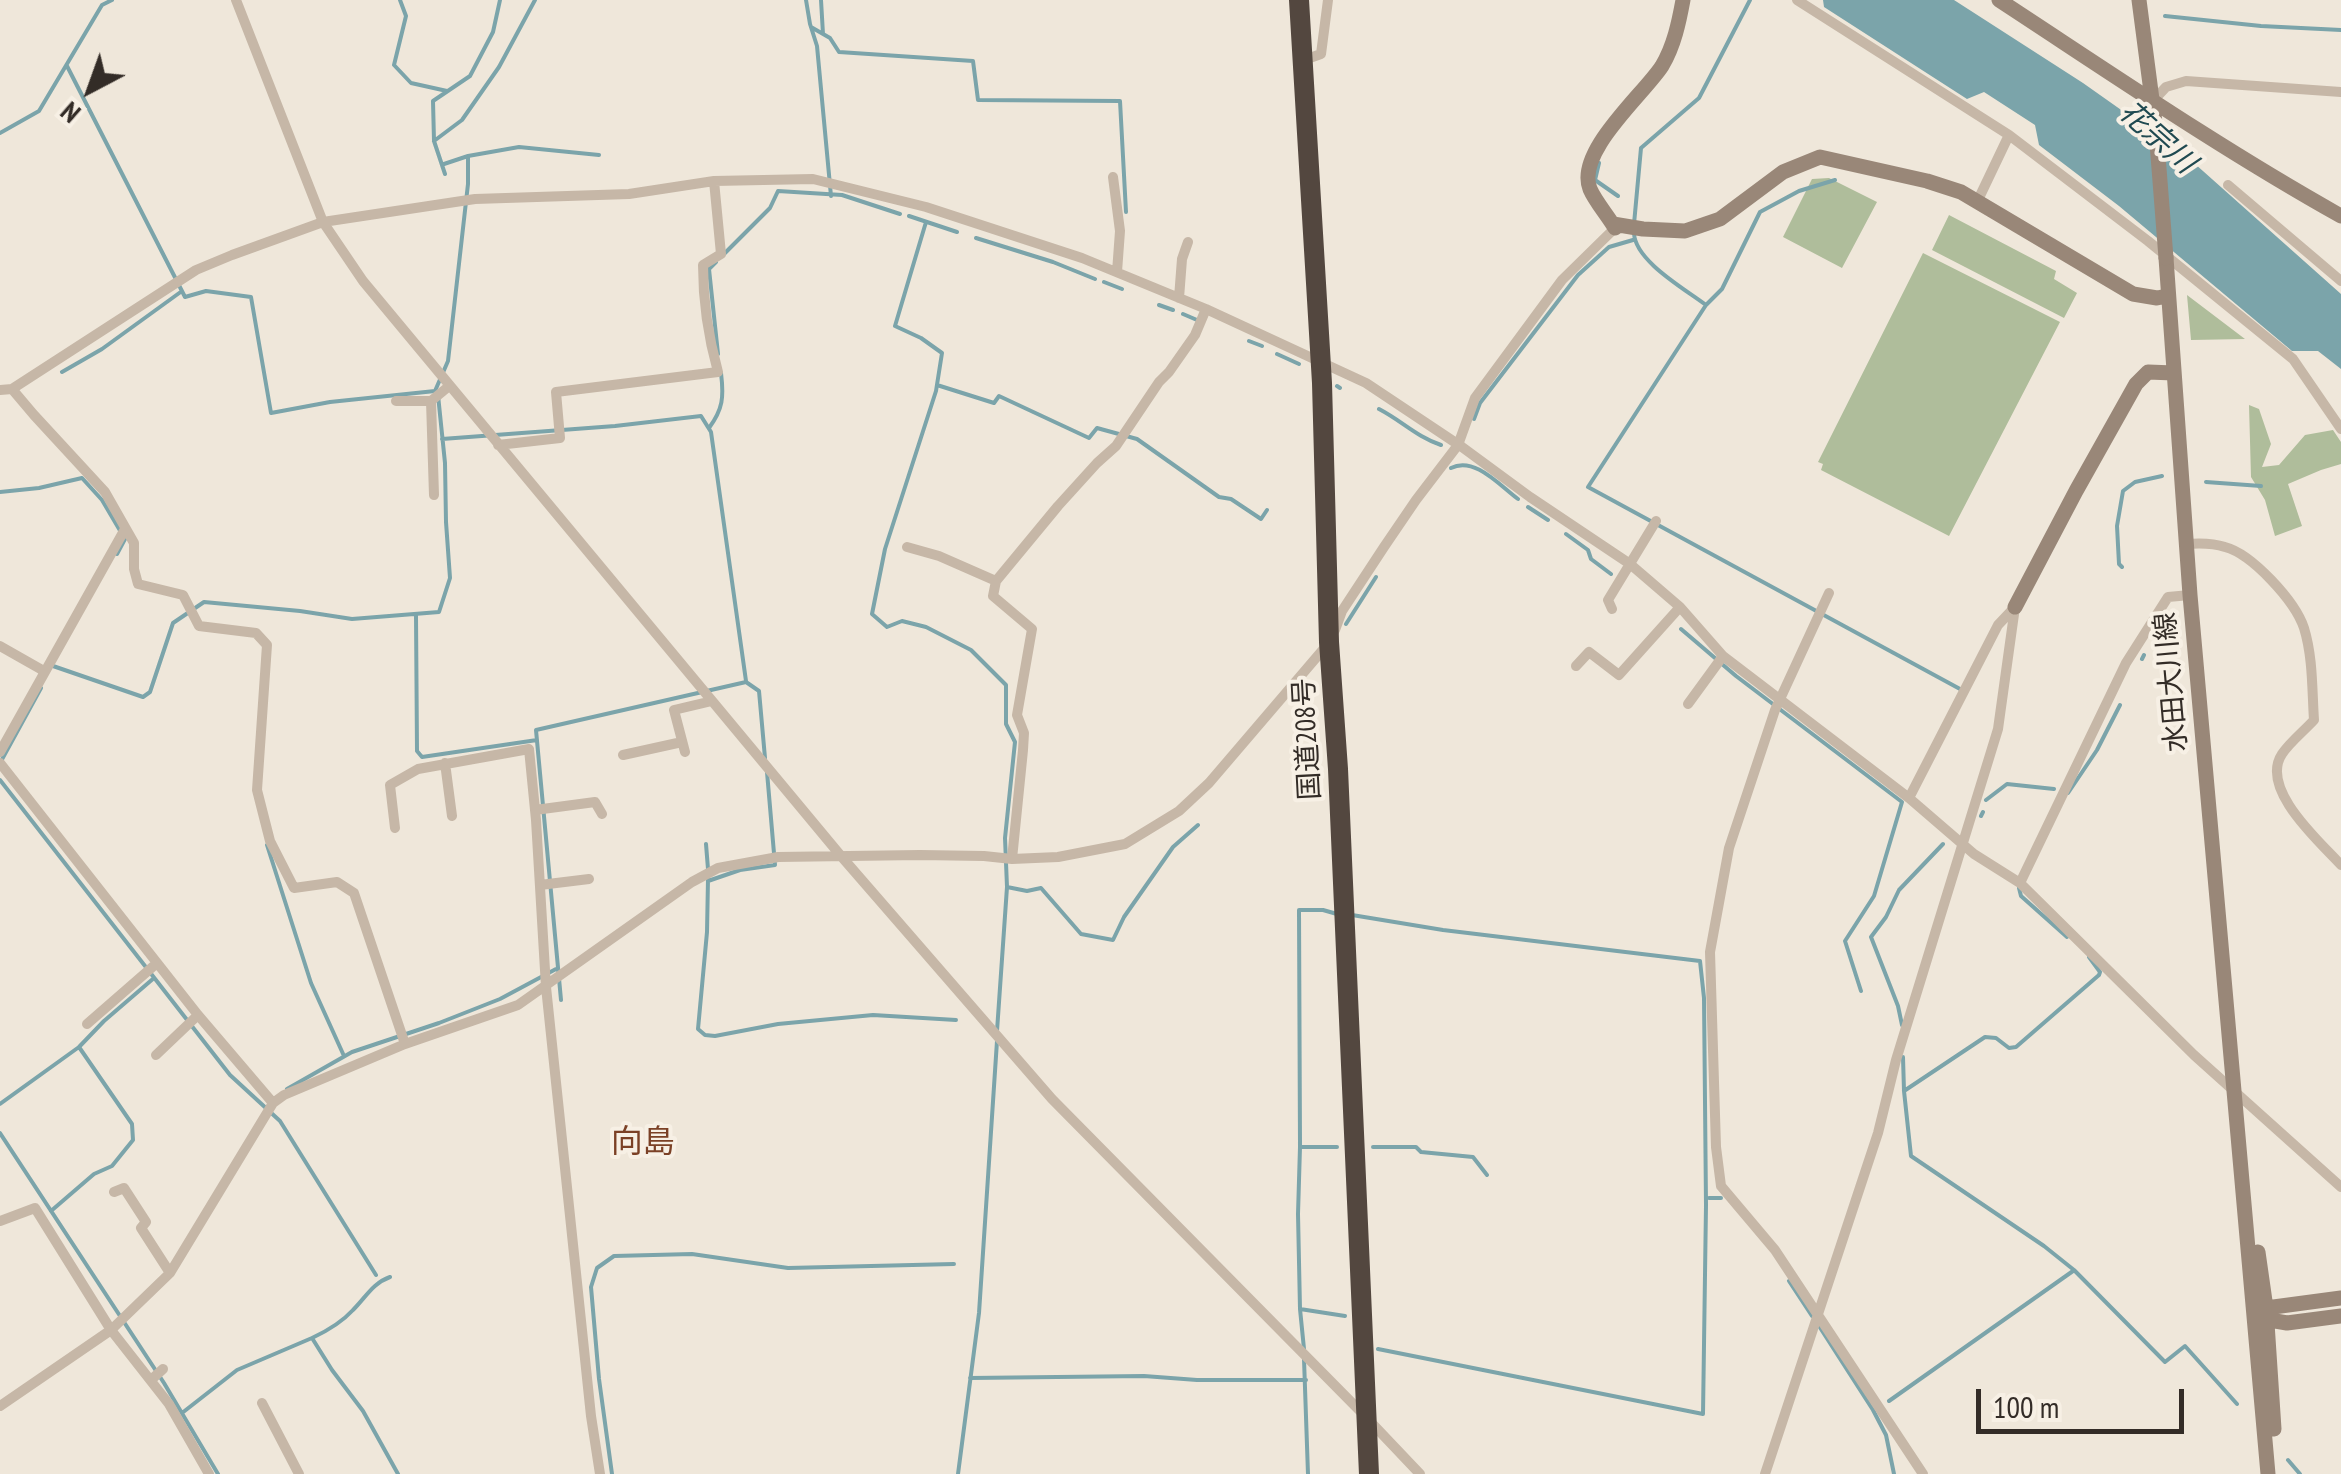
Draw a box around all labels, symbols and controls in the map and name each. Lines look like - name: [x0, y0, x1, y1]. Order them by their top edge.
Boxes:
- north arrow: [40, 40, 140, 140]
- text: N: [52, 94, 88, 132]
- water label: 花宗川: [2112, 95, 2202, 181]
- street label: 水田大川線: [2149, 611, 2195, 753]
- street label: 国道208号: [1288, 677, 1328, 801]
- district label: 向島: [611, 1124, 675, 1162]
- scale bar: [1981, 1369, 2188, 1431]
- text: 100 m: [1993, 1387, 2059, 1426]

